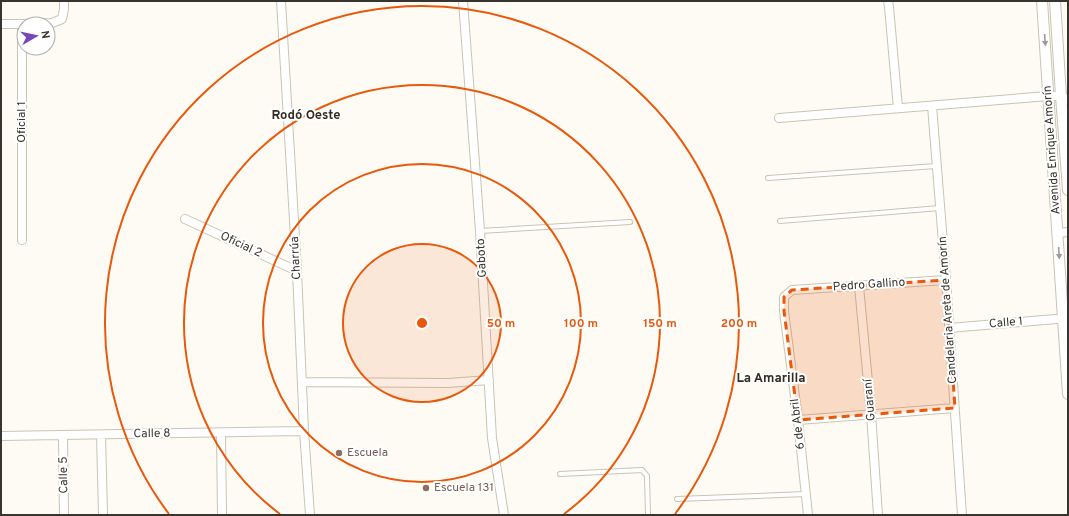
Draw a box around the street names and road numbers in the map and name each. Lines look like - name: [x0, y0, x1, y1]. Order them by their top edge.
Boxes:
- street label: Avenida Enrique Amorín: [1040, 85, 1064, 215]
- street label: Oficial 1: [14, 101, 30, 143]
- street label: Oficial 2: [217, 228, 265, 262]
- street label: Charrúa: [287, 236, 305, 280]
- street label: Candelaria Areta de Amorín: [935, 236, 961, 384]
- street label: Gaboto: [473, 238, 491, 278]
- street label: Pedro Gallino: [832, 274, 906, 296]
- street label: Calle 1: [988, 314, 1024, 332]
- street label: Guaraní: [860, 377, 880, 422]
- street label: 6 de Abril: [787, 398, 809, 450]
- street label: Calle 8: [133, 426, 171, 442]
- street label: Calle 5: [56, 456, 72, 494]

